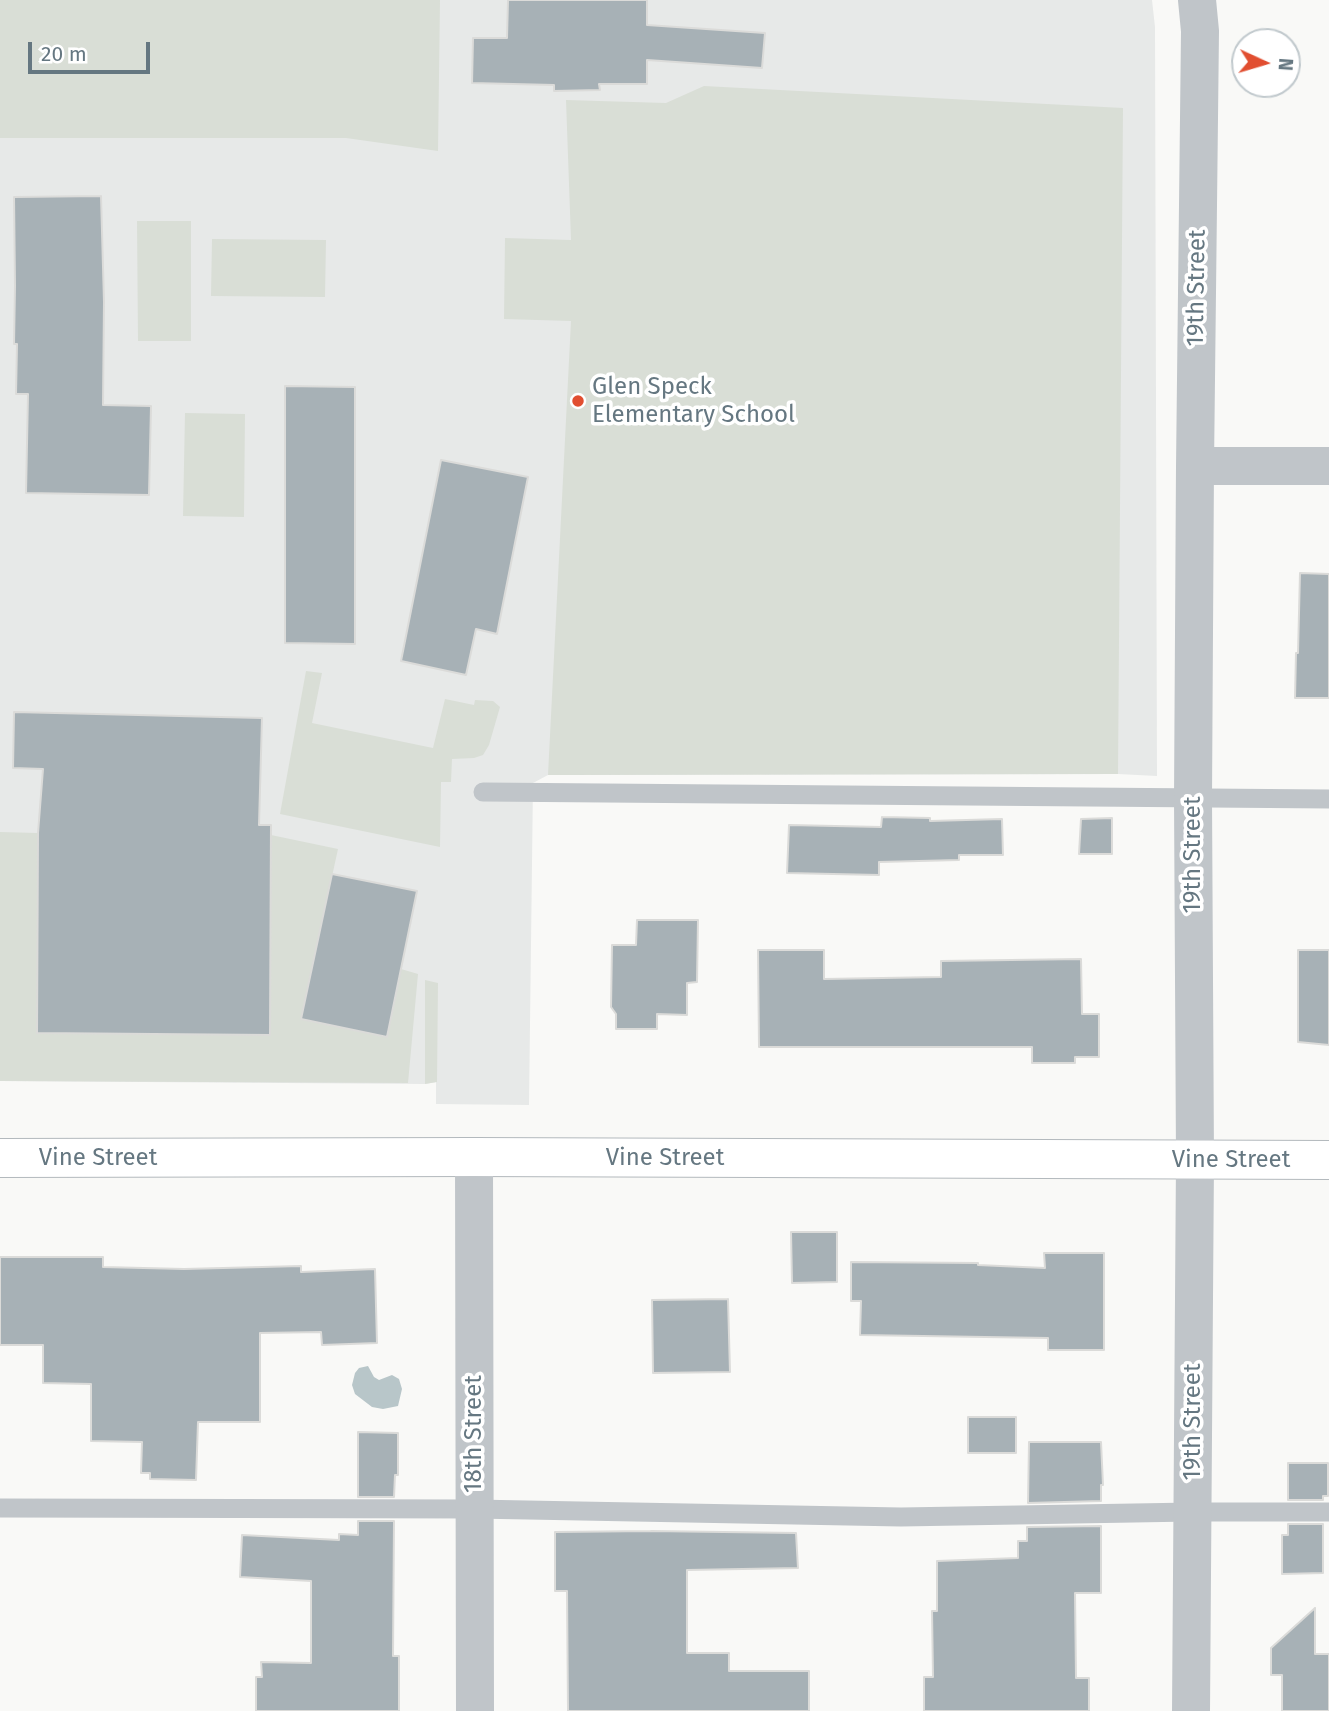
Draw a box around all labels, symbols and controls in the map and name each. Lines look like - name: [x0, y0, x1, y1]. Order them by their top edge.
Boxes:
- scale bar: [32, 28, 154, 72]
- north arrow: [1231, 28, 1301, 98]
- text: 20 m: [41, 41, 87, 67]
- text: N: [1274, 57, 1297, 71]
- street label: 19th Street: [1182, 229, 1212, 347]
- place label: Glen Speck Elementary School: [592, 373, 795, 429]
- marker: Glen Speck Elementary School: [570, 393, 586, 409]
- street label: 19th Street: [1179, 796, 1207, 914]
- street label: Vine Street: [39, 1144, 157, 1172]
- street label: Vine Street: [606, 1144, 724, 1172]
- street label: Vine Street: [1172, 1146, 1290, 1174]
- street label: 19th Street: [1179, 1363, 1207, 1481]
- street label: 18th Street: [460, 1375, 488, 1493]

